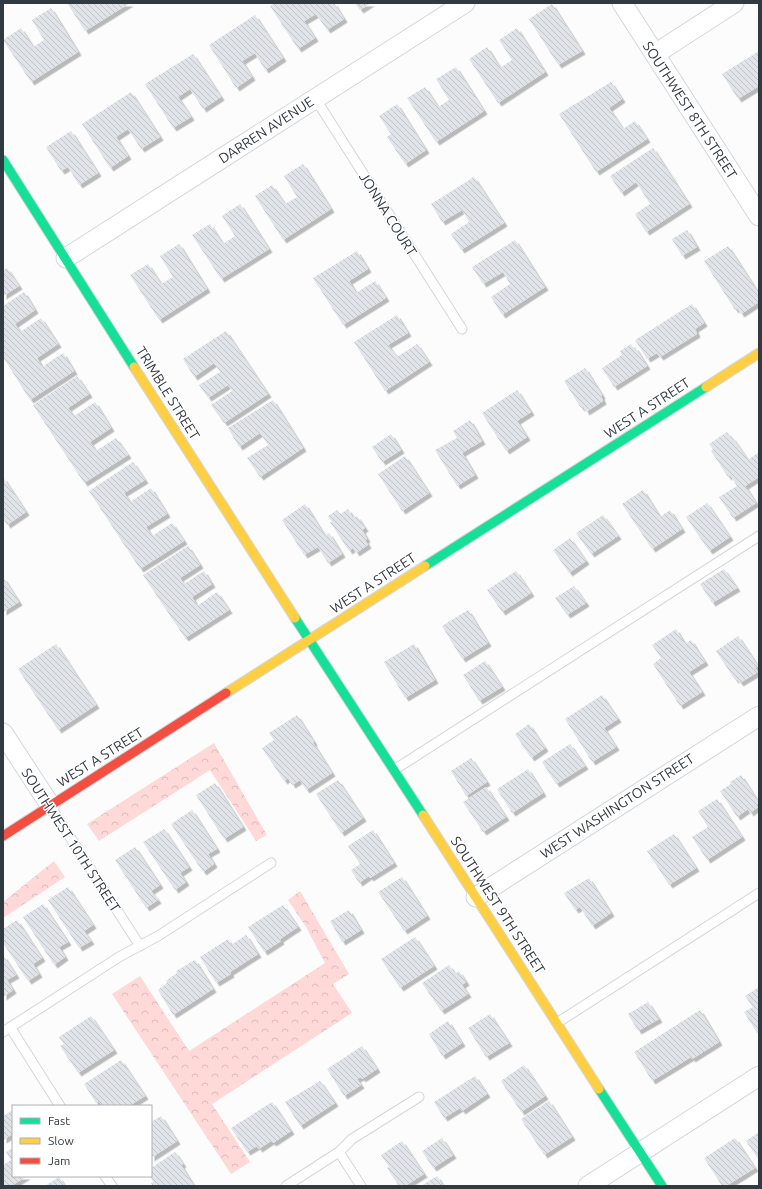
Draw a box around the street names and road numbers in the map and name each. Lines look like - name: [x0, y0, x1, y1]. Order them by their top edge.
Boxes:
- street label: SOUTHWEST 8TH STREET: [640, 38, 740, 182]
- street label: DARREN AVENUE: [216, 93, 317, 167]
- street label: JONNA COURT: [356, 169, 420, 259]
- street label: TRIMBLE STREET: [133, 344, 203, 443]
- street label: WEST A STREET: [601, 374, 693, 442]
- street label: WEST A STREET: [327, 549, 419, 617]
- street label: WEST A STREET: [54, 724, 146, 790]
- street label: WEST WASHINGTON STREET: [537, 750, 697, 862]
- street label: SOUTHWEST 10TH STREET: [18, 765, 124, 915]
- street label: SOUTHWEST 9TH STREET: [448, 833, 548, 977]

